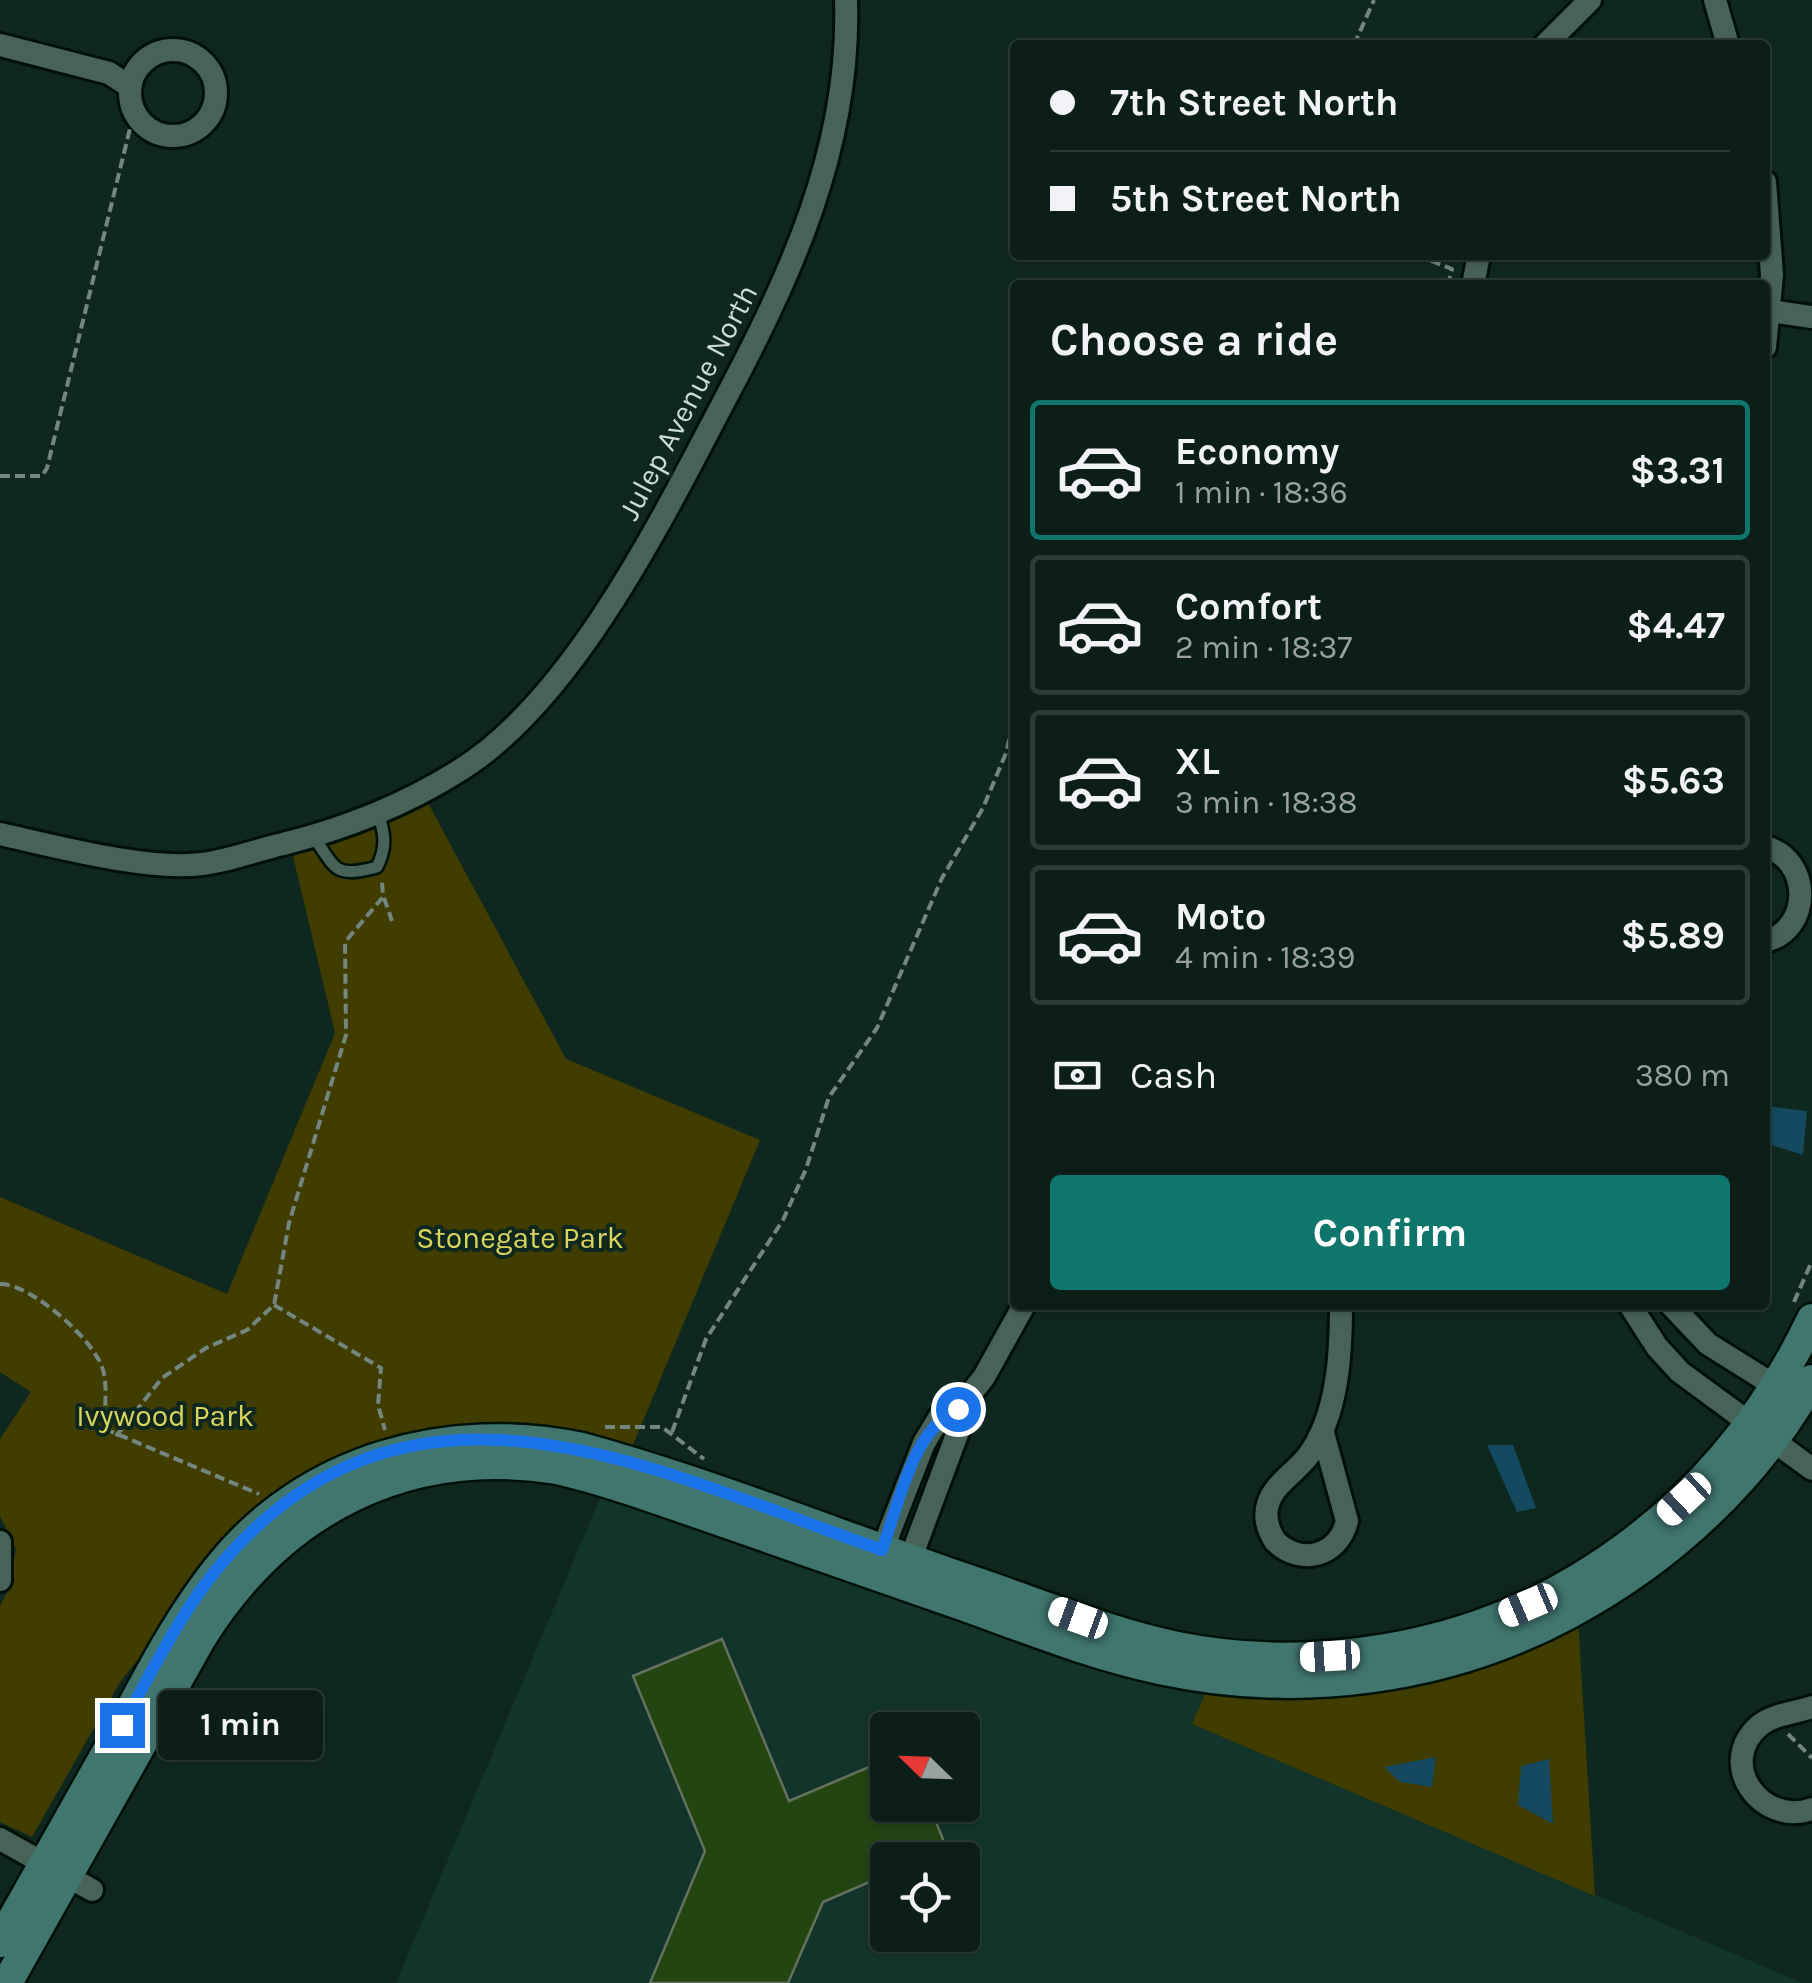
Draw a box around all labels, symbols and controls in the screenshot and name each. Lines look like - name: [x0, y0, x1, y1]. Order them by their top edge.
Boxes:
- text: 7th Street North: [1110, 80, 1399, 125]
- text: 5th Street North: [1110, 176, 1402, 221]
- street label: Julep Avenue North: [611, 278, 765, 526]
- text: Choose a ride: [1050, 314, 1338, 366]
- icon: car: [1055, 425, 1145, 515]
- text: Economy: [1175, 429, 1339, 474]
- text: $3.31: [1630, 448, 1725, 493]
- text: 1 min · 18:36: [1175, 474, 1348, 511]
- icon: car: [1055, 580, 1145, 670]
- text: Comfort: [1175, 584, 1322, 629]
- text: $4.47: [1627, 603, 1725, 648]
- text: 2 min · 18:37: [1175, 629, 1352, 666]
- icon: car: [1055, 735, 1145, 825]
- text: XL: [1175, 739, 1220, 784]
- text: $5.63: [1622, 758, 1725, 803]
- text: 3 min · 18:38: [1175, 784, 1357, 821]
- icon: car: [1055, 890, 1145, 980]
- text: Moto: [1175, 894, 1266, 939]
- text: $5.89: [1621, 913, 1725, 958]
- text: 4 min · 18:39: [1175, 939, 1355, 976]
- icon: cash: [1050, 1048, 1105, 1103]
- text: Cash: [1130, 1053, 1217, 1098]
- text: 380 m: [1635, 1057, 1730, 1094]
- button: Confirm: [1050, 1175, 1730, 1290]
- park label: Stonegate Park: [416, 1220, 624, 1256]
- route start: [936, 1387, 981, 1432]
- park label: Ivywood Park: [76, 1398, 254, 1434]
- car: [1652, 1468, 1716, 1530]
- car: [1495, 1579, 1561, 1631]
- car: [1045, 1594, 1111, 1642]
- car: [1299, 1639, 1361, 1673]
- callout: 1 min: [157, 1690, 322, 1760]
- route end: [100, 1703, 145, 1748]
- text: 1 min: [200, 1706, 281, 1743]
- north arrow: [870, 1712, 980, 1822]
- map controls: [870, 1712, 980, 1952]
- button: locate: [870, 1842, 980, 1952]

